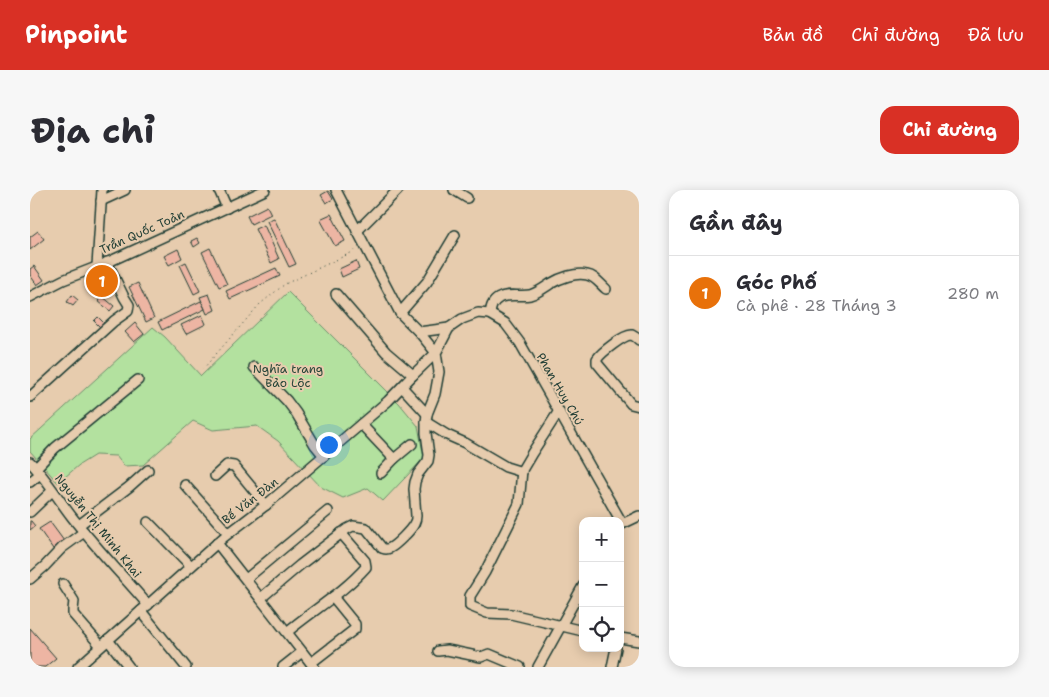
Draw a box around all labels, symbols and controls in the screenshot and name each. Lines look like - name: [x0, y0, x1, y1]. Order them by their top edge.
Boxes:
- text: Pinpoint: [25, 19, 127, 51]
- text: Bản đồ: [762, 23, 823, 47]
- text: Chỉ đường: [851, 23, 940, 47]
- text: Đã lưu: [968, 23, 1024, 47]
- button: Chỉ đường: [880, 106, 1019, 154]
- text: Địa chỉ: [30, 107, 154, 154]
- street label: Trần Quốc Toản: [97, 206, 187, 258]
- text: Gần đây: [689, 209, 783, 237]
- pin: 1: [86, 262, 118, 300]
- text: Góc Phố: [736, 270, 817, 295]
- text: 1: [701, 283, 709, 304]
- text: 280 m: [947, 283, 999, 304]
- text: Cà phê · 28 Tháng 3: [736, 295, 897, 316]
- street label: Phan Huy Chú: [533, 350, 587, 428]
- park label: Nghĩa trang Bảo Lộc: [253, 361, 323, 391]
- your location: [316, 432, 342, 458]
- street label: Nguyễn Thị Minh Khai: [51, 471, 145, 581]
- street label: Bế Văn Đàn: [219, 474, 281, 528]
- map controls: [579, 517, 624, 652]
- button: +: [579, 517, 624, 562]
- button: −: [579, 562, 624, 607]
- button: locate: [579, 607, 624, 652]

